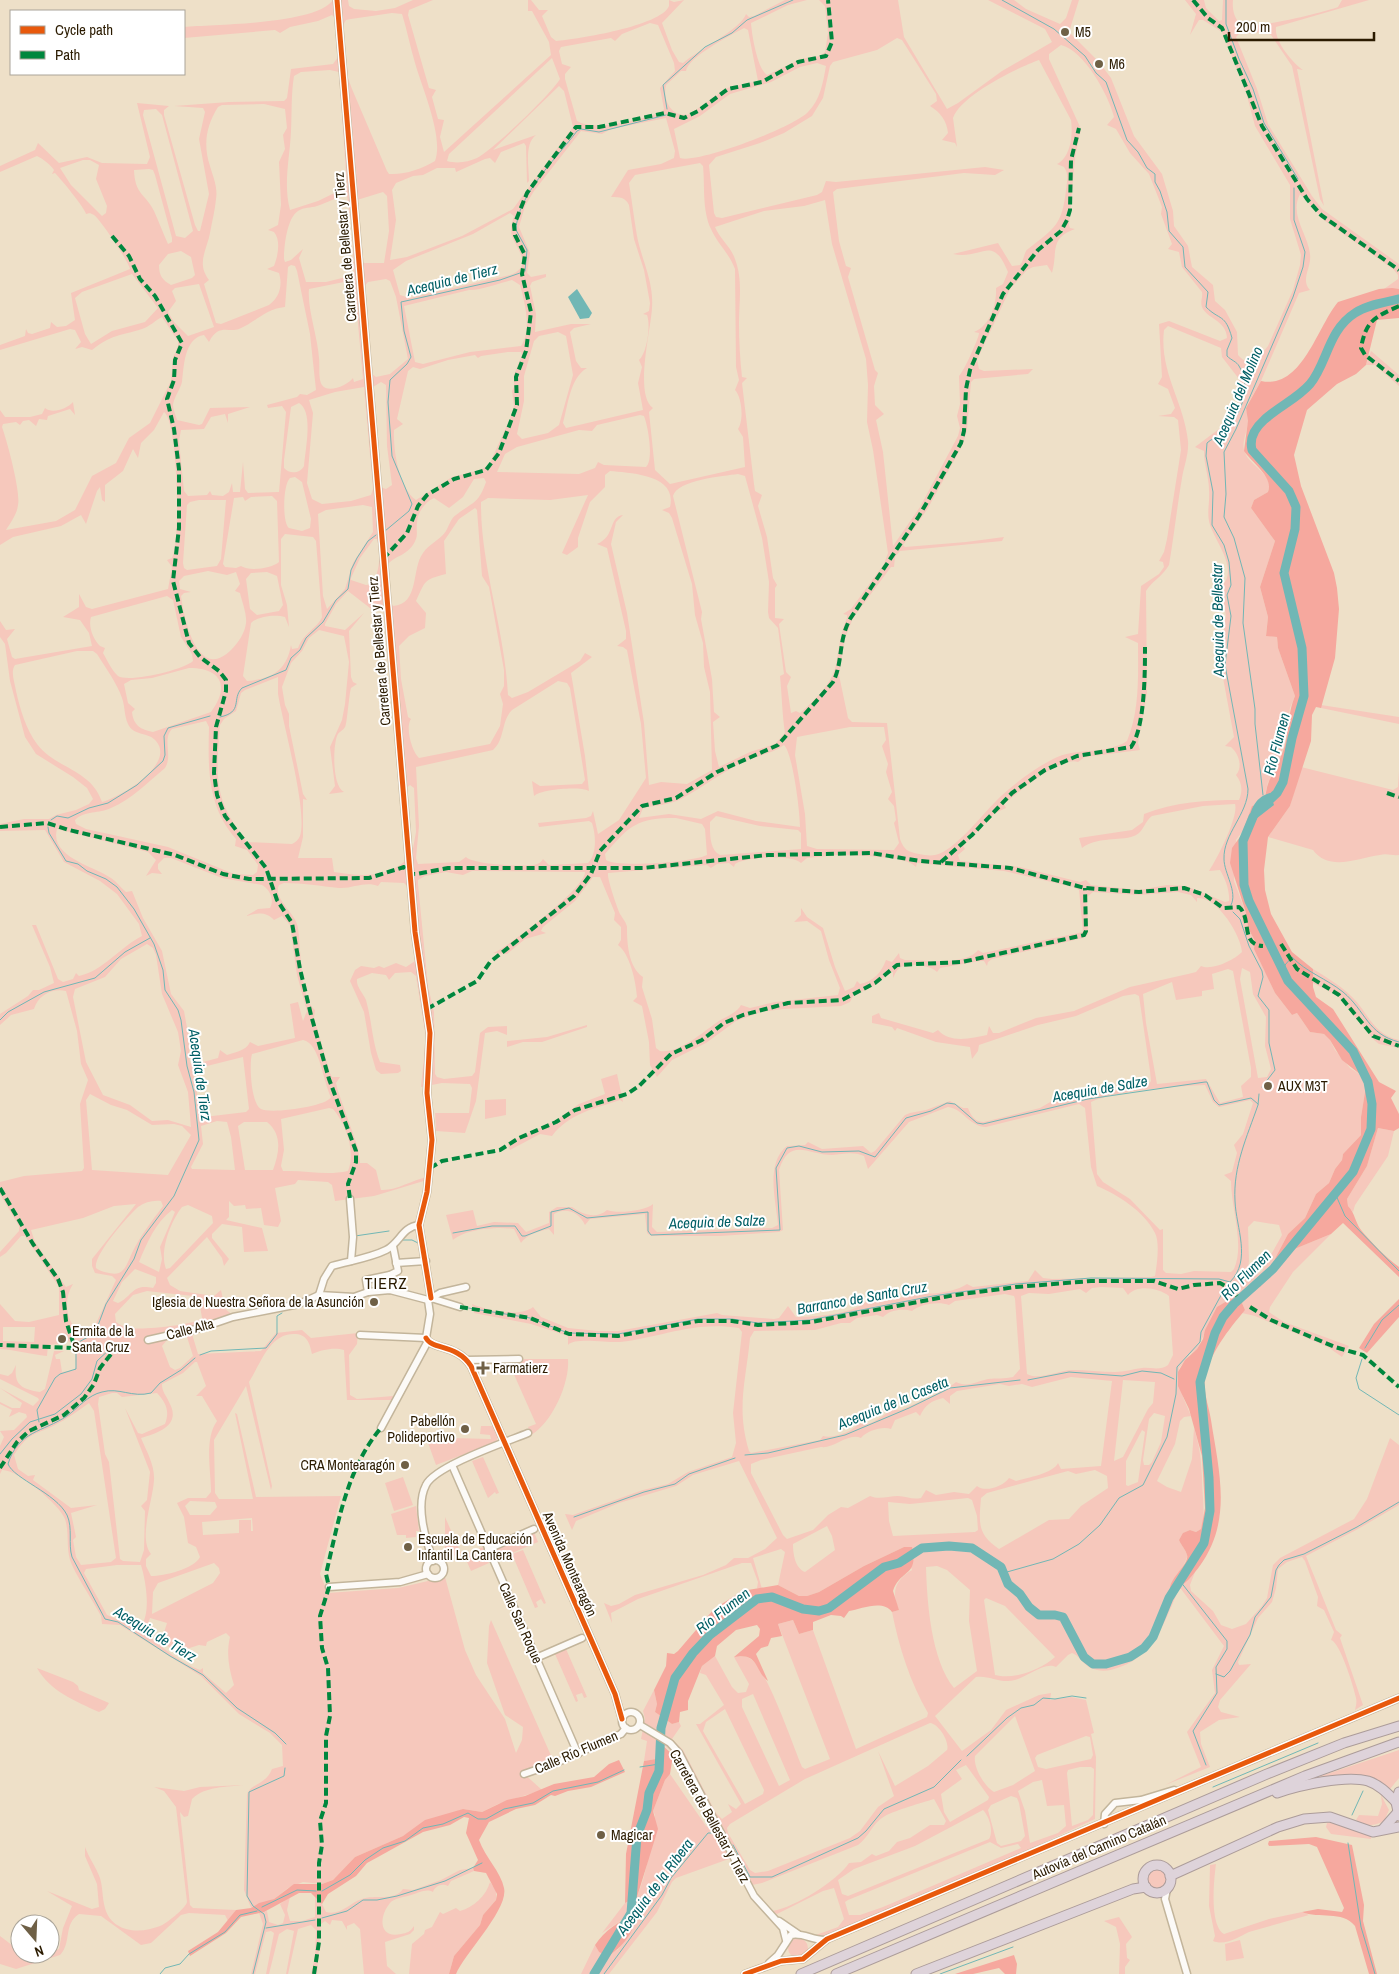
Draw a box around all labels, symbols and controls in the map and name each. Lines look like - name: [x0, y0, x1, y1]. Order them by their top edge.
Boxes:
- legend: [10, 10, 185, 75]
- scale bar: [1229, 10, 1374, 42]
- text: 200 m: [1236, 16, 1270, 37]
- text: Cycle path: [55, 19, 113, 40]
- place label: M5: [1075, 23, 1091, 41]
- marker: M5: [1059, 26, 1071, 38]
- text: Path: [55, 44, 80, 65]
- place label: M6: [1109, 55, 1125, 73]
- marker: M6: [1093, 58, 1105, 70]
- street label: Carretera de Bellestar y Tierz: [329, 171, 361, 323]
- water label: Acequia de Tierz: [403, 258, 500, 301]
- water label: Acequia del Molino: [1207, 343, 1268, 449]
- water label: Acequia de Bellestar: [1206, 562, 1229, 678]
- street label: Carretera de Bellestar y Tierz: [363, 575, 395, 727]
- water label: Río Flumen: [1258, 710, 1295, 777]
- water label: Acequia de Tierz: [183, 1027, 217, 1123]
- water label: Acequia de Salze: [1050, 1070, 1149, 1107]
- place label: AUX M3T: [1277, 1077, 1328, 1095]
- marker: AUX M3T: [1262, 1080, 1274, 1092]
- water label: Acequia de Salze: [667, 1209, 766, 1234]
- water label: Río Flumen: [1216, 1245, 1276, 1305]
- district label: TIERZ: [365, 1272, 407, 1294]
- water label: Barranco de Santa Cruz: [795, 1276, 930, 1319]
- place label: Iglesia de Nuestra Señora de la Asunción: [152, 1293, 364, 1311]
- marker: Iglesia de Nuestra Señora de la Asunción: [368, 1296, 380, 1308]
- street label: Calle Alta: [164, 1314, 216, 1344]
- place label: Ermita de la Santa Cruz: [72, 1322, 135, 1356]
- marker: Ermita de la Santa Cruz: [56, 1333, 68, 1345]
- place label: Farmatierz: [493, 1359, 548, 1377]
- marker: Farmatierz: [477, 1362, 489, 1374]
- water label: Acequia de la Caseta: [833, 1371, 951, 1435]
- place label: Pabellón Polideportivo: [387, 1412, 455, 1446]
- marker: Pabellón Polideportivo: [459, 1423, 471, 1435]
- place label: CRA Montearagón: [301, 1456, 395, 1474]
- marker: CRA Montearagón: [399, 1459, 411, 1471]
- street label: Avenida Montearagón: [538, 1508, 601, 1619]
- place label: Escuela de Educación Infantil La Cantera: [418, 1530, 532, 1564]
- marker: Escuela de Educación Infantil La Cantera: [402, 1541, 414, 1553]
- street label: Calle San Roque: [495, 1580, 547, 1666]
- water label: Río Flumen: [691, 1583, 754, 1638]
- water label: Acequia de Tierz: [109, 1600, 201, 1667]
- street label: Calle Río Flumen: [532, 1726, 620, 1778]
- street label: Carretera de Bellestar y Tierz: [666, 1746, 754, 1886]
- street label: Autovía del Camino Catalán: [1028, 1811, 1169, 1884]
- place label: Magicar: [611, 1826, 653, 1844]
- marker: Magicar: [595, 1829, 607, 1841]
- water label: Acequia de la Ribera: [611, 1834, 698, 1940]
- north arrow: [10, 1914, 60, 1964]
- text: N: [32, 1941, 46, 1961]

